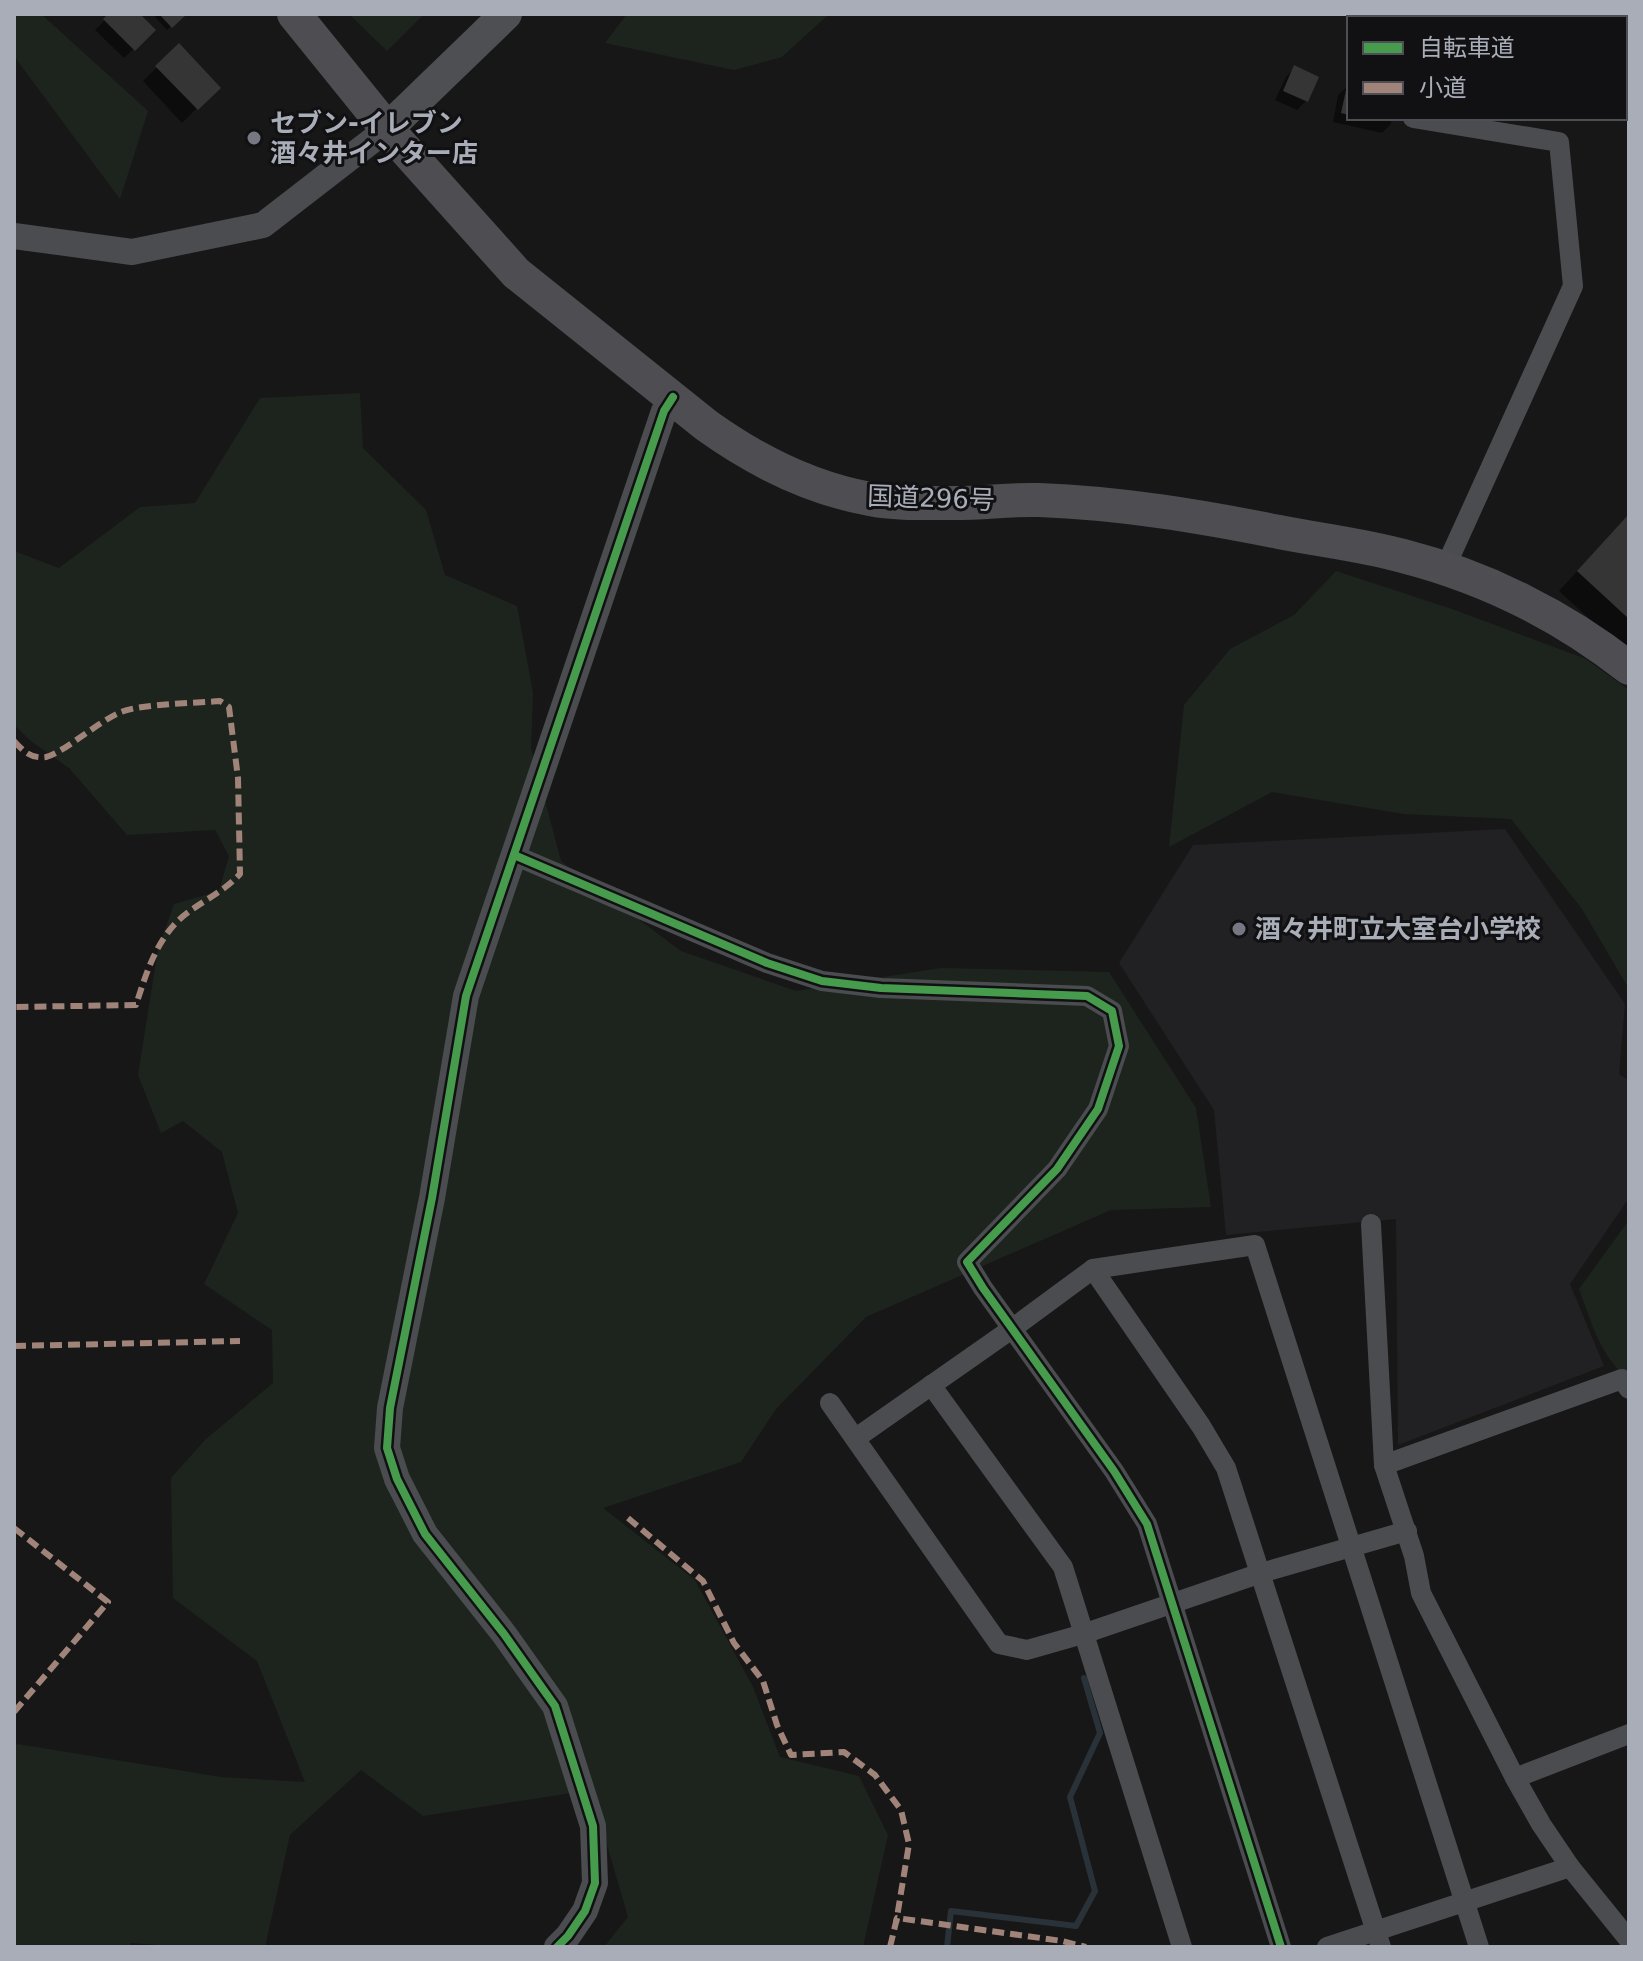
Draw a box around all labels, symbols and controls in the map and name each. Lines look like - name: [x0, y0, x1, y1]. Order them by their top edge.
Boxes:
- legend: [1347, 16, 1627, 120]
- text: 自転車道: [1419, 34, 1515, 62]
- text: 小道: [1419, 74, 1467, 102]
- place label: セブン-イレブン 酒々井インター店: [270, 108, 478, 168]
- marker: セブン-イレブン 酒々井インター店: [245, 129, 263, 147]
- street label: 国道296号: [867, 481, 995, 515]
- place label: 酒々井町立大室台小学校: [1255, 914, 1541, 944]
- marker: 酒々井町立大室台小学校: [1230, 920, 1248, 938]

